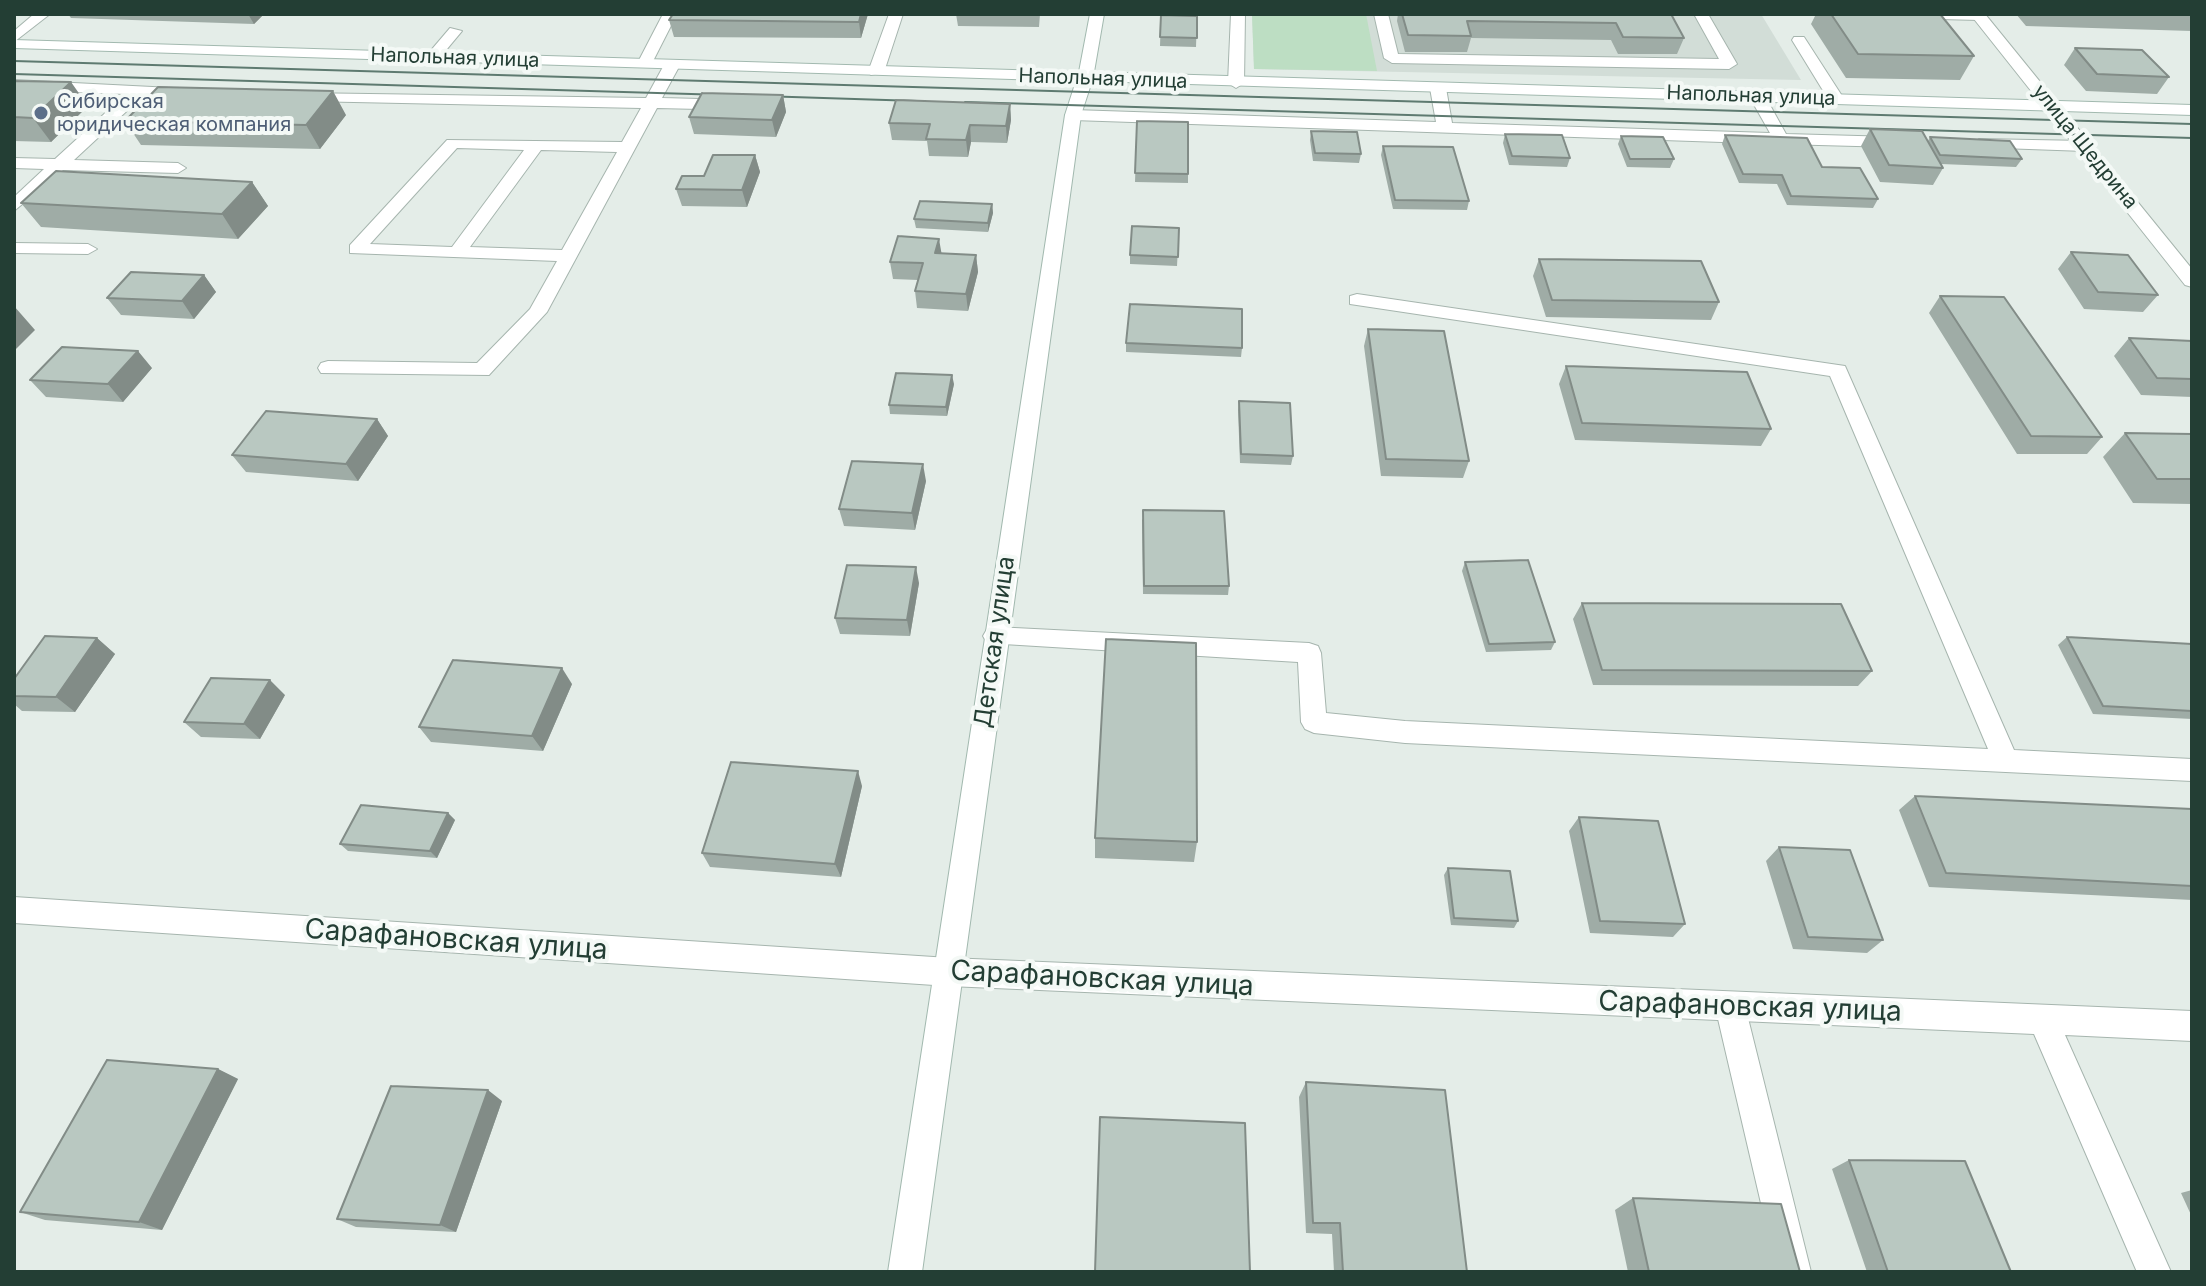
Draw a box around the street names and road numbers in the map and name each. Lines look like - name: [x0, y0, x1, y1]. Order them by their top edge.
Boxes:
- street label: Напольная улица: [370, 43, 540, 73]
- street label: Напольная улица: [1018, 64, 1188, 94]
- street label: улица Щедрина: [2027, 80, 2143, 214]
- street label: Напольная улица: [1666, 81, 1836, 111]
- street label: Детская улица: [969, 554, 1021, 730]
- street label: Сарафановская улица: [303, 913, 609, 967]
- street label: Сарафановская улица: [950, 954, 1254, 1004]
- street label: Сарафановская улица: [1598, 985, 1902, 1029]

